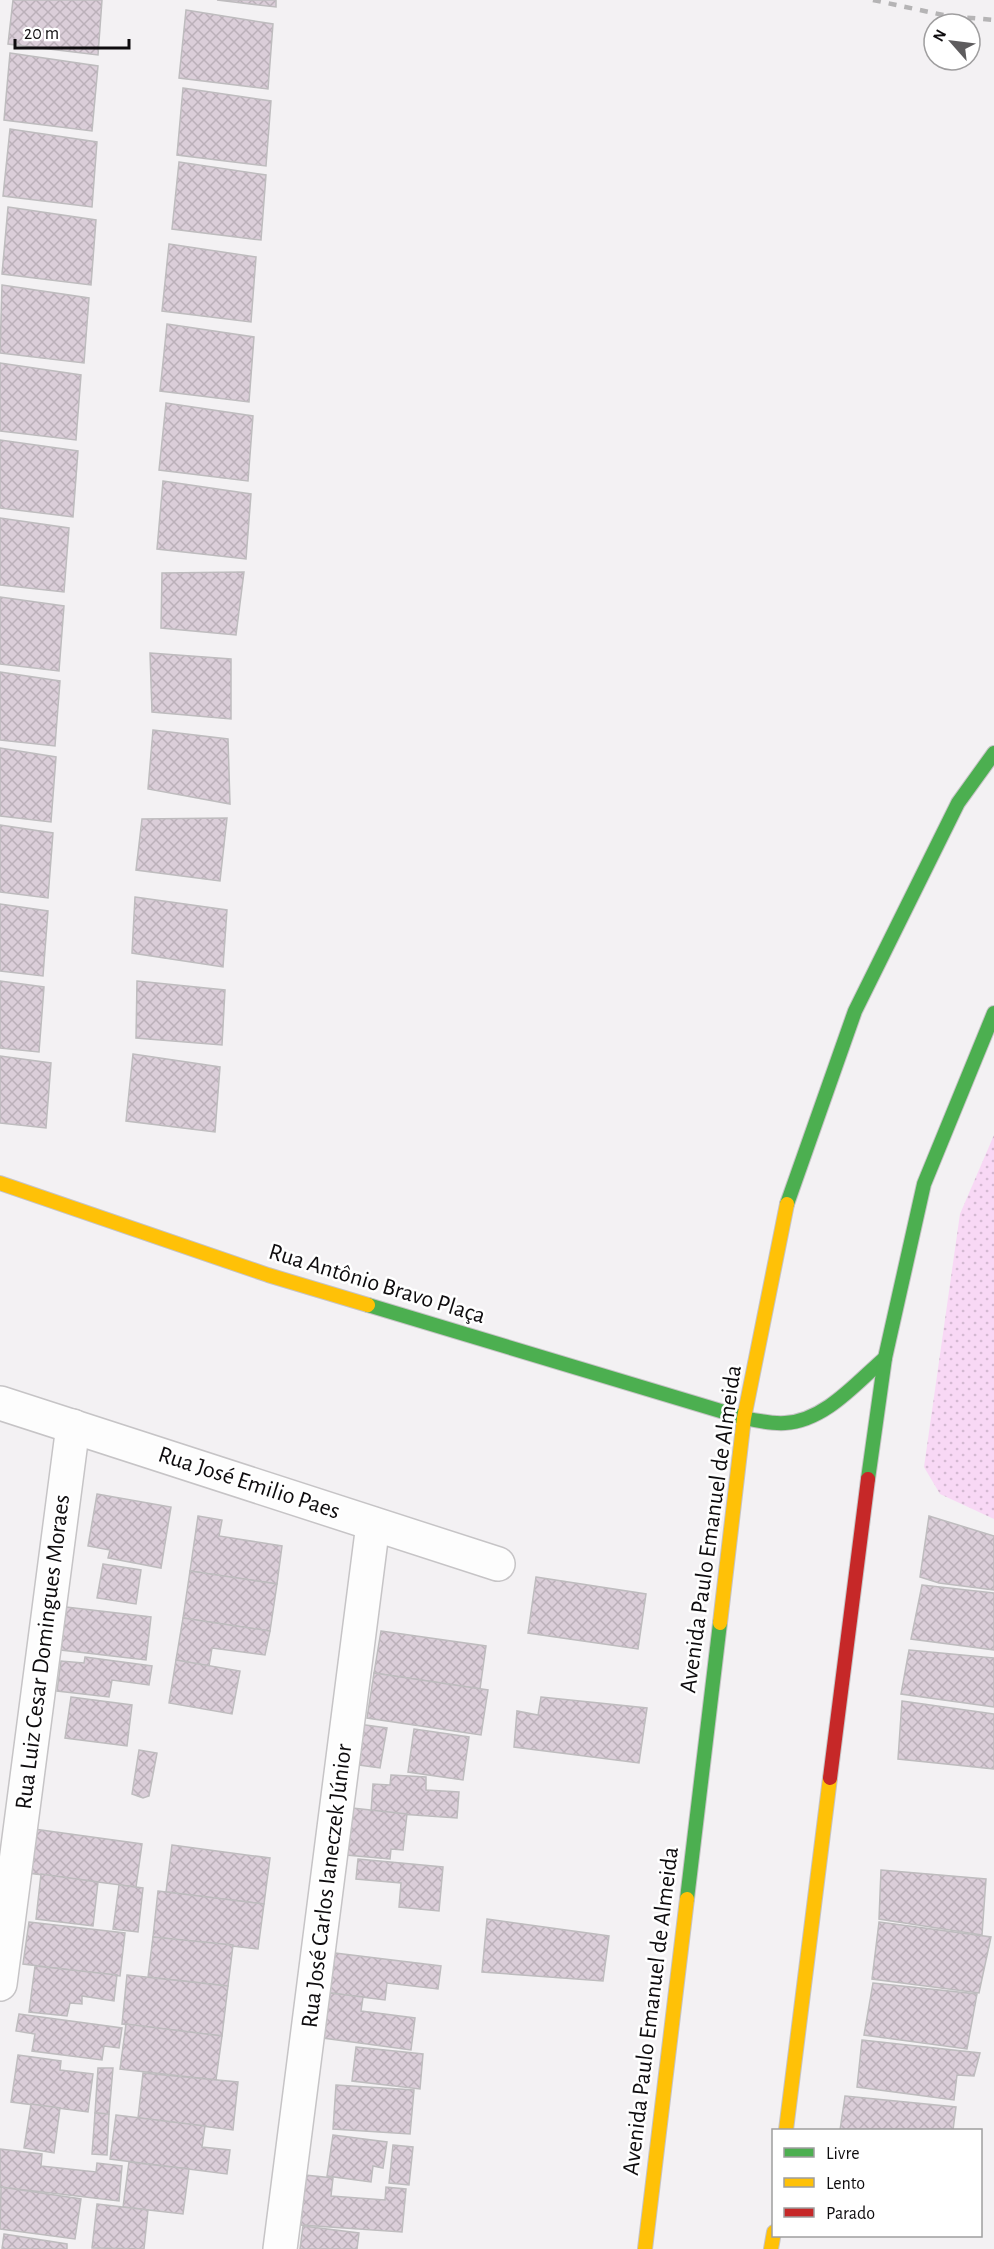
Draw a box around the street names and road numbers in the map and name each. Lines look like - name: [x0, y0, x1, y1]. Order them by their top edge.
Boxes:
- street label: Rua Antônio Bravo Plaça: [266, 1240, 488, 1328]
- street label: Avenida Paulo Emanuel de Almeida: [676, 1364, 746, 1694]
- street label: Rua José Emilio Paes: [155, 1442, 343, 1524]
- street label: Rua Luiz Cesar Domingues Moraes: [12, 1493, 74, 1811]
- street label: Rua José Carlos Ianeczek Júnior: [298, 1742, 356, 2029]
- street label: Avenida Paulo Emanuel de Almeida: [619, 1845, 683, 2177]

